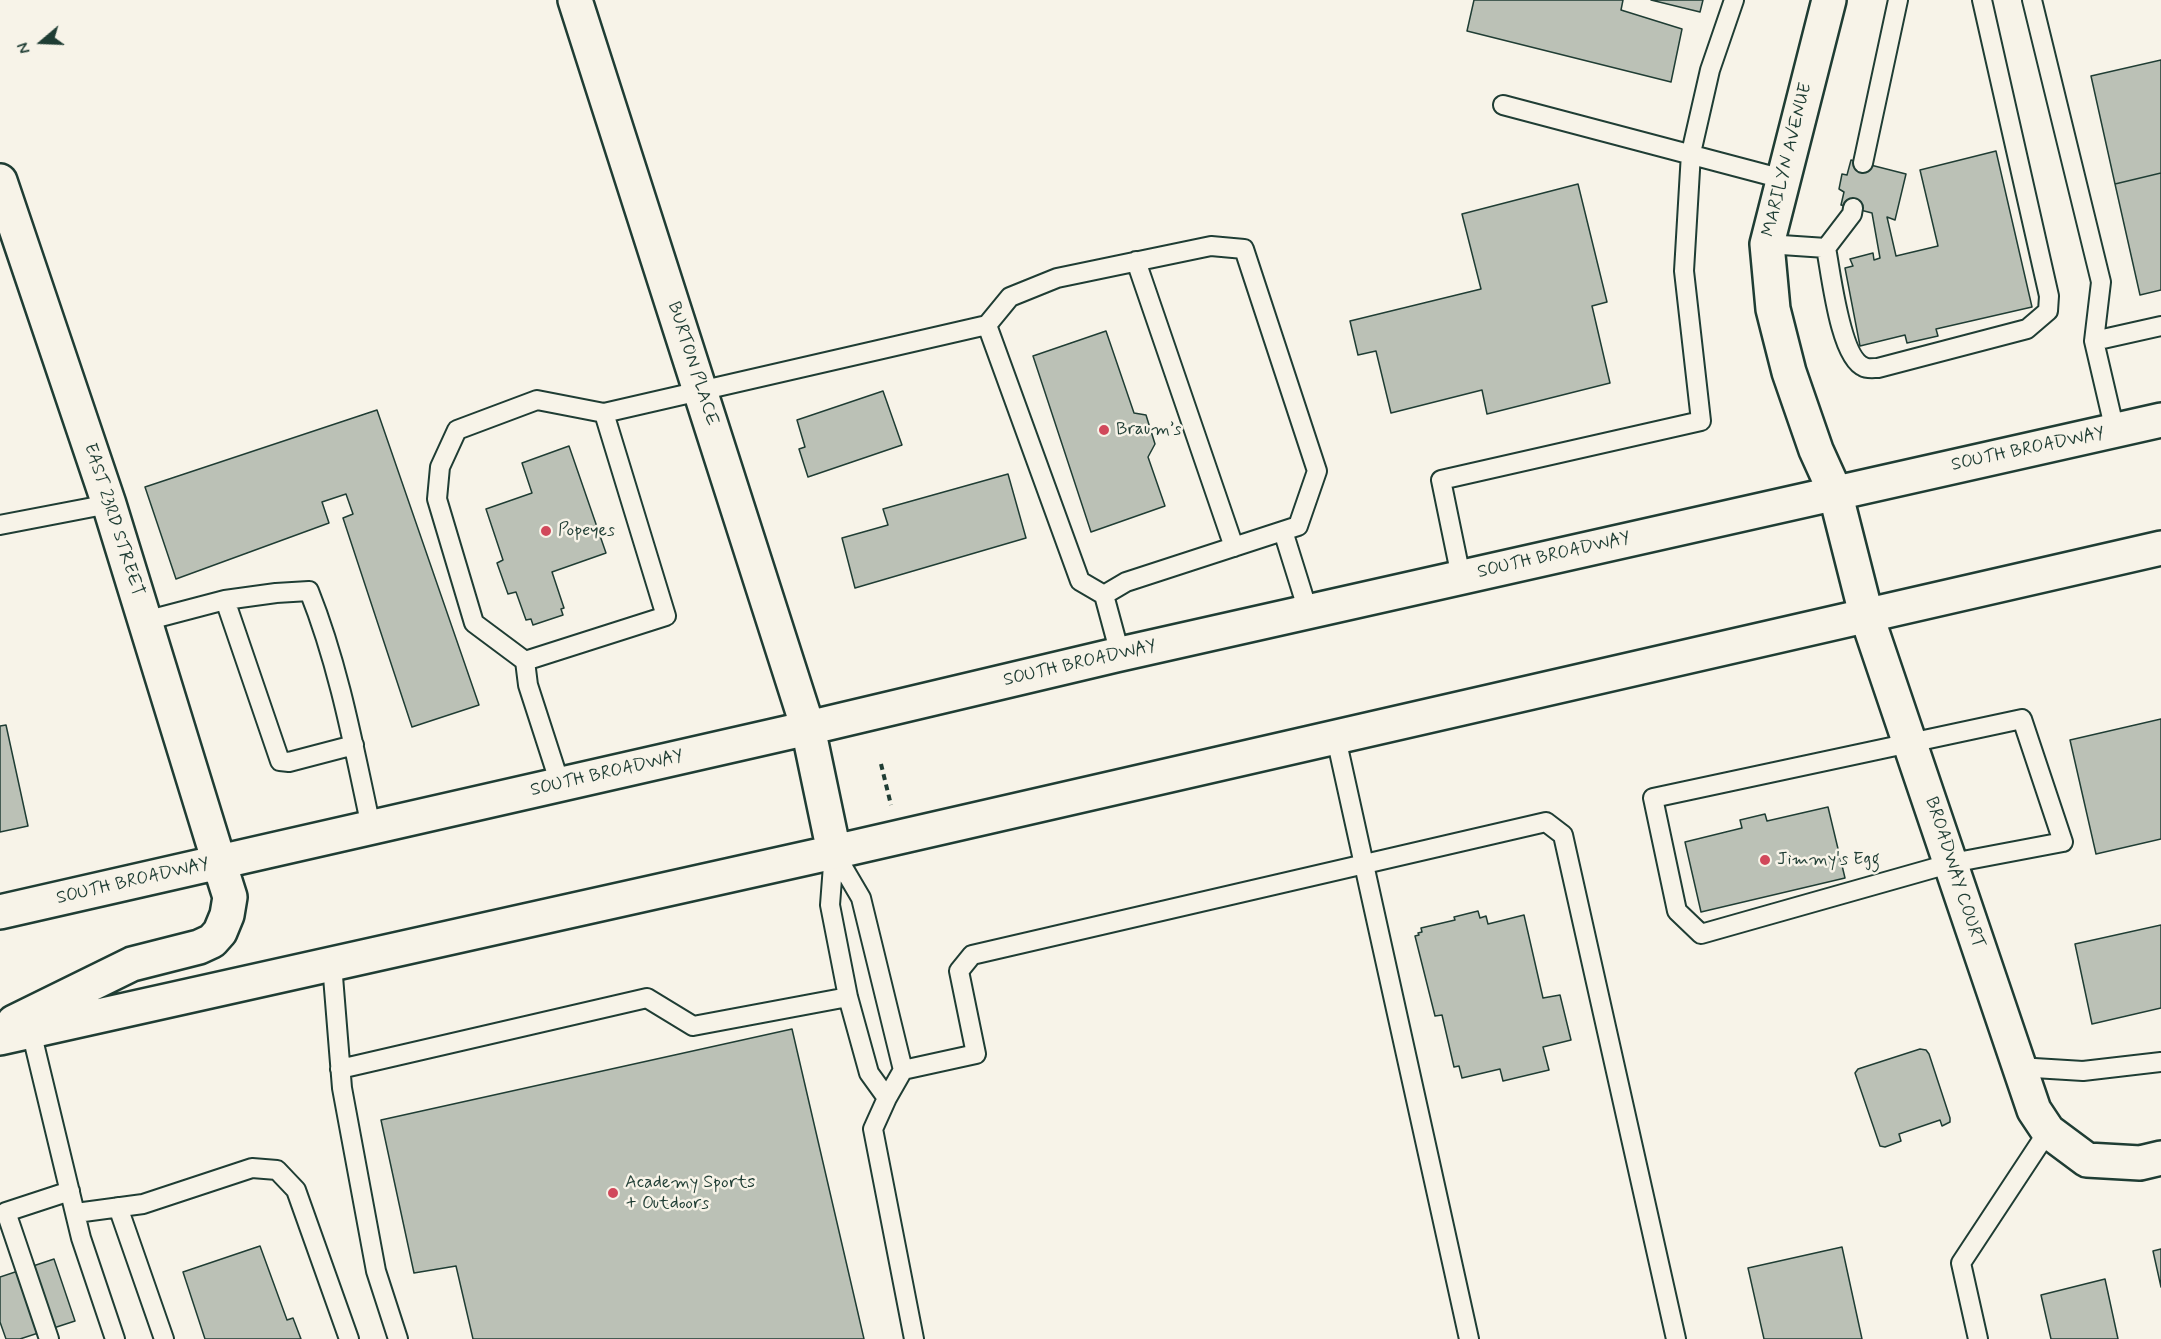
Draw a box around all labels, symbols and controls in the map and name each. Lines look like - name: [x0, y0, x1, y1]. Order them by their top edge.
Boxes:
- north arrow: [12, 12, 72, 72]
- text: N: [13, 40, 36, 56]
- street label: MARILYN AVENUE: [1758, 81, 1818, 239]
- street label: BURTON PLACE: [662, 299, 722, 429]
- place label: Braum’s: [1116, 419, 1182, 441]
- marker: Braum’s: [1097, 423, 1111, 437]
- street label: SOUTH BROADWAY: [1949, 423, 2107, 477]
- street label: EAST 23RD STREET: [78, 441, 148, 599]
- place label: Popeyes: [558, 520, 615, 542]
- marker: Popeyes: [539, 524, 553, 538]
- street label: SOUTH BROADWAY: [1476, 528, 1632, 584]
- street label: SOUTH BROADWAY: [1002, 636, 1158, 692]
- street label: SOUTH BROADWAY: [529, 746, 685, 802]
- street label: BROADWAY COURT: [1919, 795, 1989, 951]
- place label: Jimmy's Egg: [1777, 849, 1880, 871]
- marker: Jimmy's Egg: [1758, 853, 1772, 867]
- street label: SOUTH BROADWAY: [55, 854, 211, 910]
- place label: Academy Sports + Outdoors: [625, 1172, 755, 1214]
- marker: Academy Sports + Outdoors: [606, 1186, 620, 1200]

